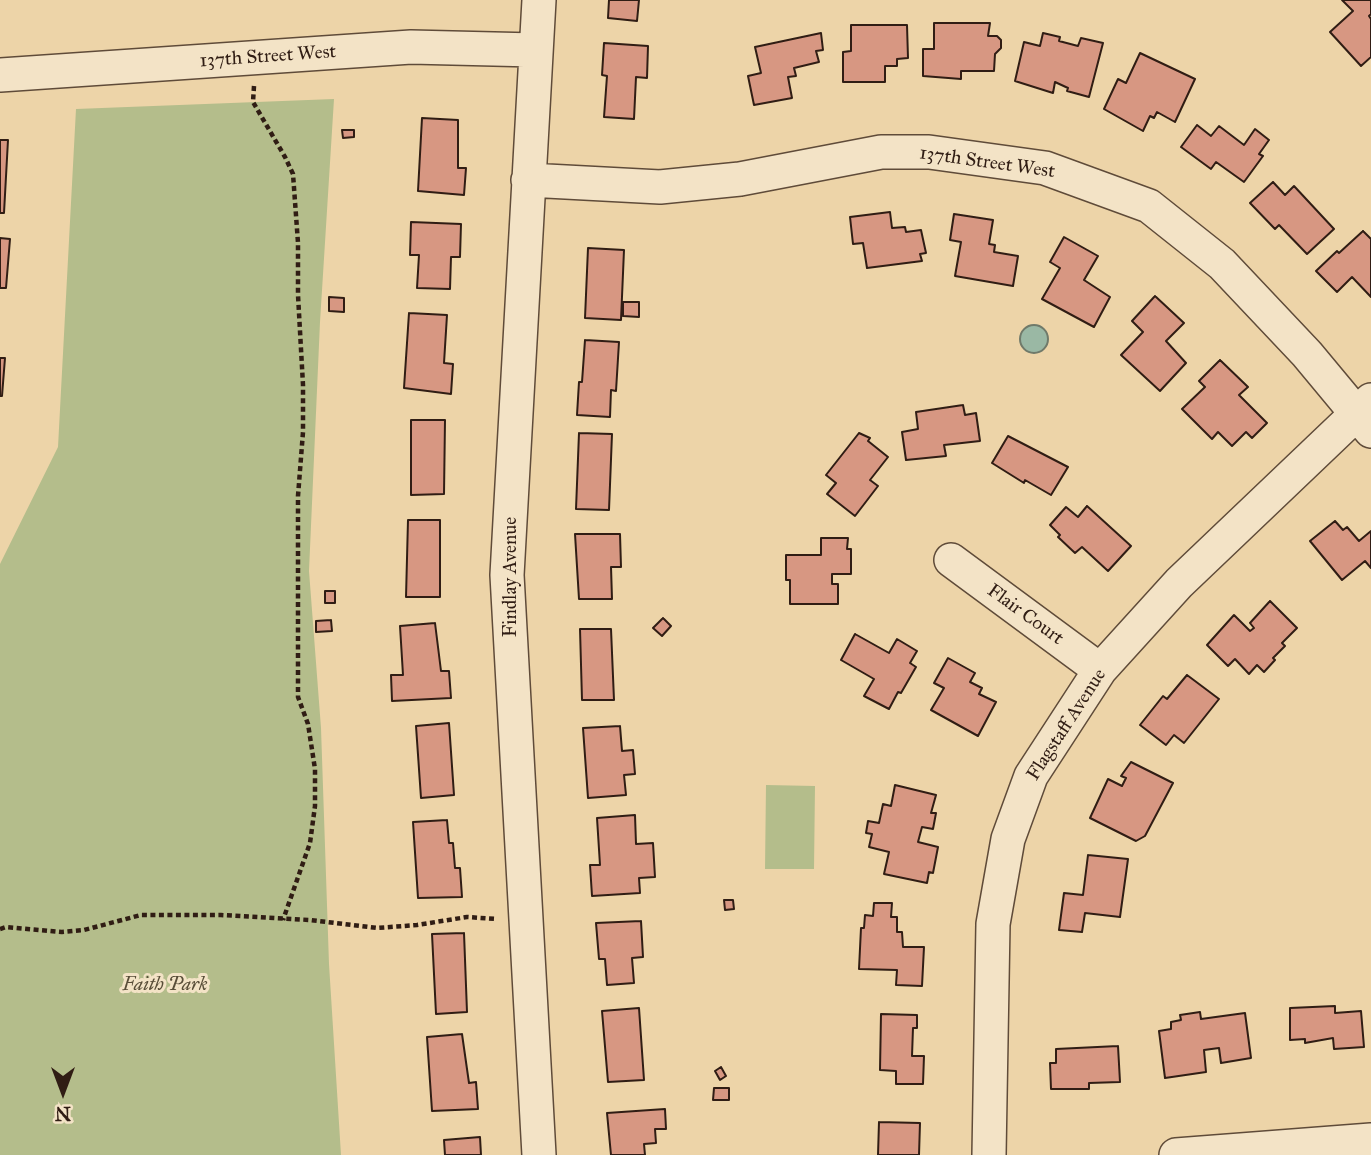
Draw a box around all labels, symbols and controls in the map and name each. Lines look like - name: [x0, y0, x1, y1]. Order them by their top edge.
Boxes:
- street label: 137th Street West: [199, 41, 337, 73]
- street label: 137th Street West: [918, 142, 1056, 184]
- street label: Findlay Avenue: [500, 517, 522, 637]
- street label: Flair Court: [982, 580, 1068, 650]
- street label: Flagstaff Avenue: [1022, 665, 1112, 785]
- park label: Faith Park: [123, 974, 207, 996]
- north arrow: [28, 1057, 98, 1127]
- text: N: [55, 1102, 71, 1125]

